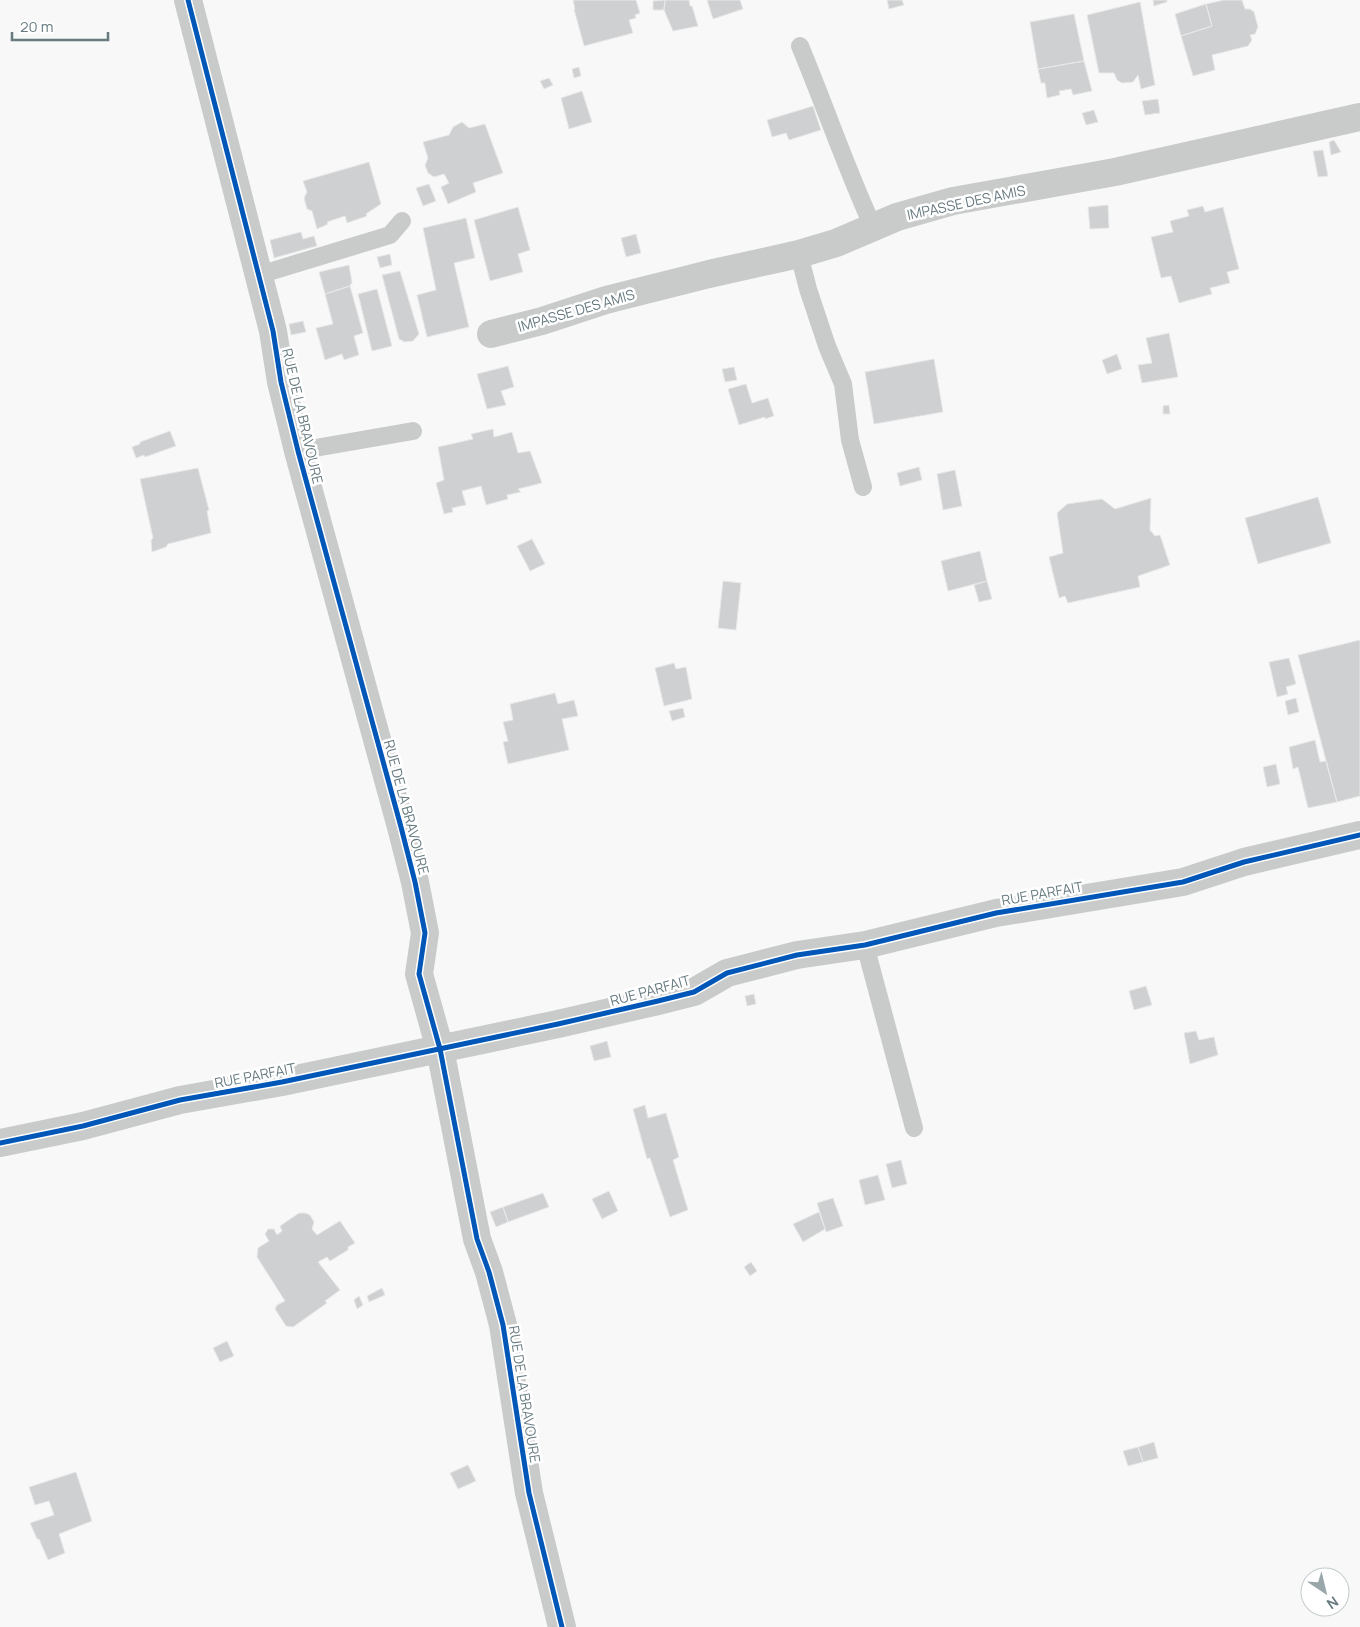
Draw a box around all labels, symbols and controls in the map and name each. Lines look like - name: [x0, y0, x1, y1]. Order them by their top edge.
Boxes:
- scale bar: [12, 10, 109, 42]
- text: 20 m: [20, 16, 53, 37]
- street label: IMPASSE DES AMIS: [905, 180, 1027, 224]
- street label: IMPASSE DES AMIS: [515, 284, 637, 336]
- street label: RUE DE LA BRAVOURE: [278, 346, 328, 486]
- street label: RUE DE LA BRAVOURE: [380, 738, 434, 876]
- street label: RUE PARFAIT: [1000, 876, 1085, 910]
- street label: RUE PARFAIT: [608, 970, 693, 1010]
- street label: RUE PARFAIT: [213, 1058, 298, 1092]
- street label: RUE DE LA BRAVOURE: [505, 1324, 545, 1464]
- north arrow: [1300, 1567, 1350, 1617]
- text: N: [1323, 1592, 1342, 1614]

